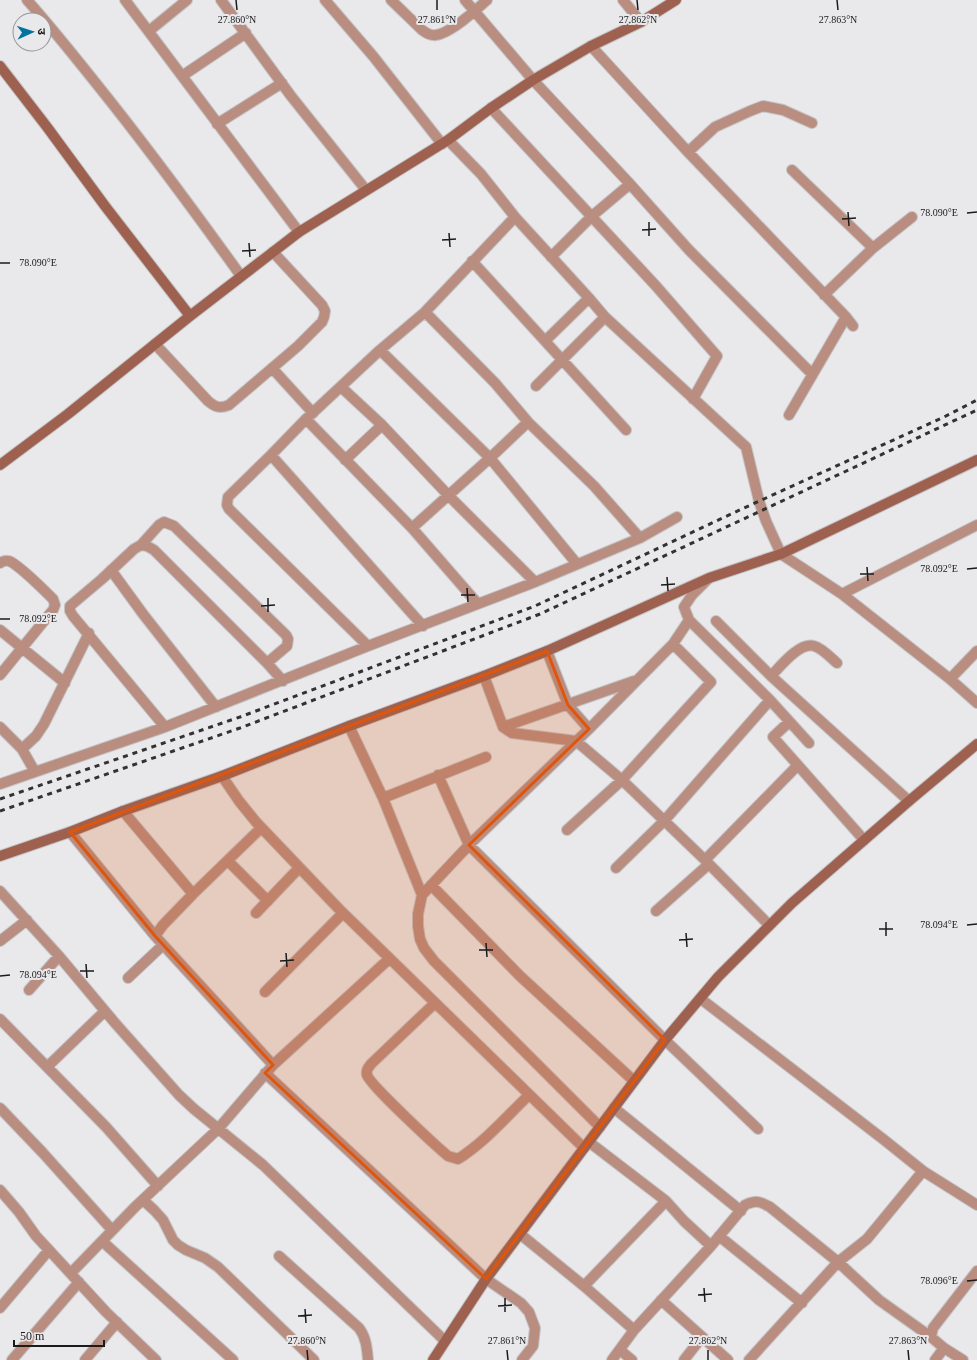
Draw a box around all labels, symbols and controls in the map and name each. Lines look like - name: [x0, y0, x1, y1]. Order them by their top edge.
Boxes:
- north arrow: [12, 12, 52, 52]
- text: 27.860°N: [218, 14, 256, 25]
- text: 27.861°N: [418, 14, 456, 25]
- text: 27.862°N: [619, 14, 657, 25]
- text: 27.863°N: [819, 14, 857, 25]
- text: उ: [36, 28, 48, 36]
- text: 78.090°E: [920, 207, 958, 218]
- text: 78.090°E: [19, 257, 57, 268]
- text: 78.092°E: [920, 563, 958, 574]
- text: 78.092°E: [19, 613, 57, 624]
- text: 78.094°E: [920, 919, 958, 930]
- text: 78.094°E: [19, 969, 57, 980]
- text: 78.096°E: [920, 1275, 958, 1286]
- scale bar: [14, 1322, 104, 1348]
- text: 50 m: [20, 1329, 45, 1343]
- text: 27.860°N: [288, 1335, 326, 1346]
- text: 27.861°N: [488, 1335, 526, 1346]
- text: 27.862°N: [689, 1335, 727, 1346]
- text: 27.863°N: [889, 1335, 927, 1346]

